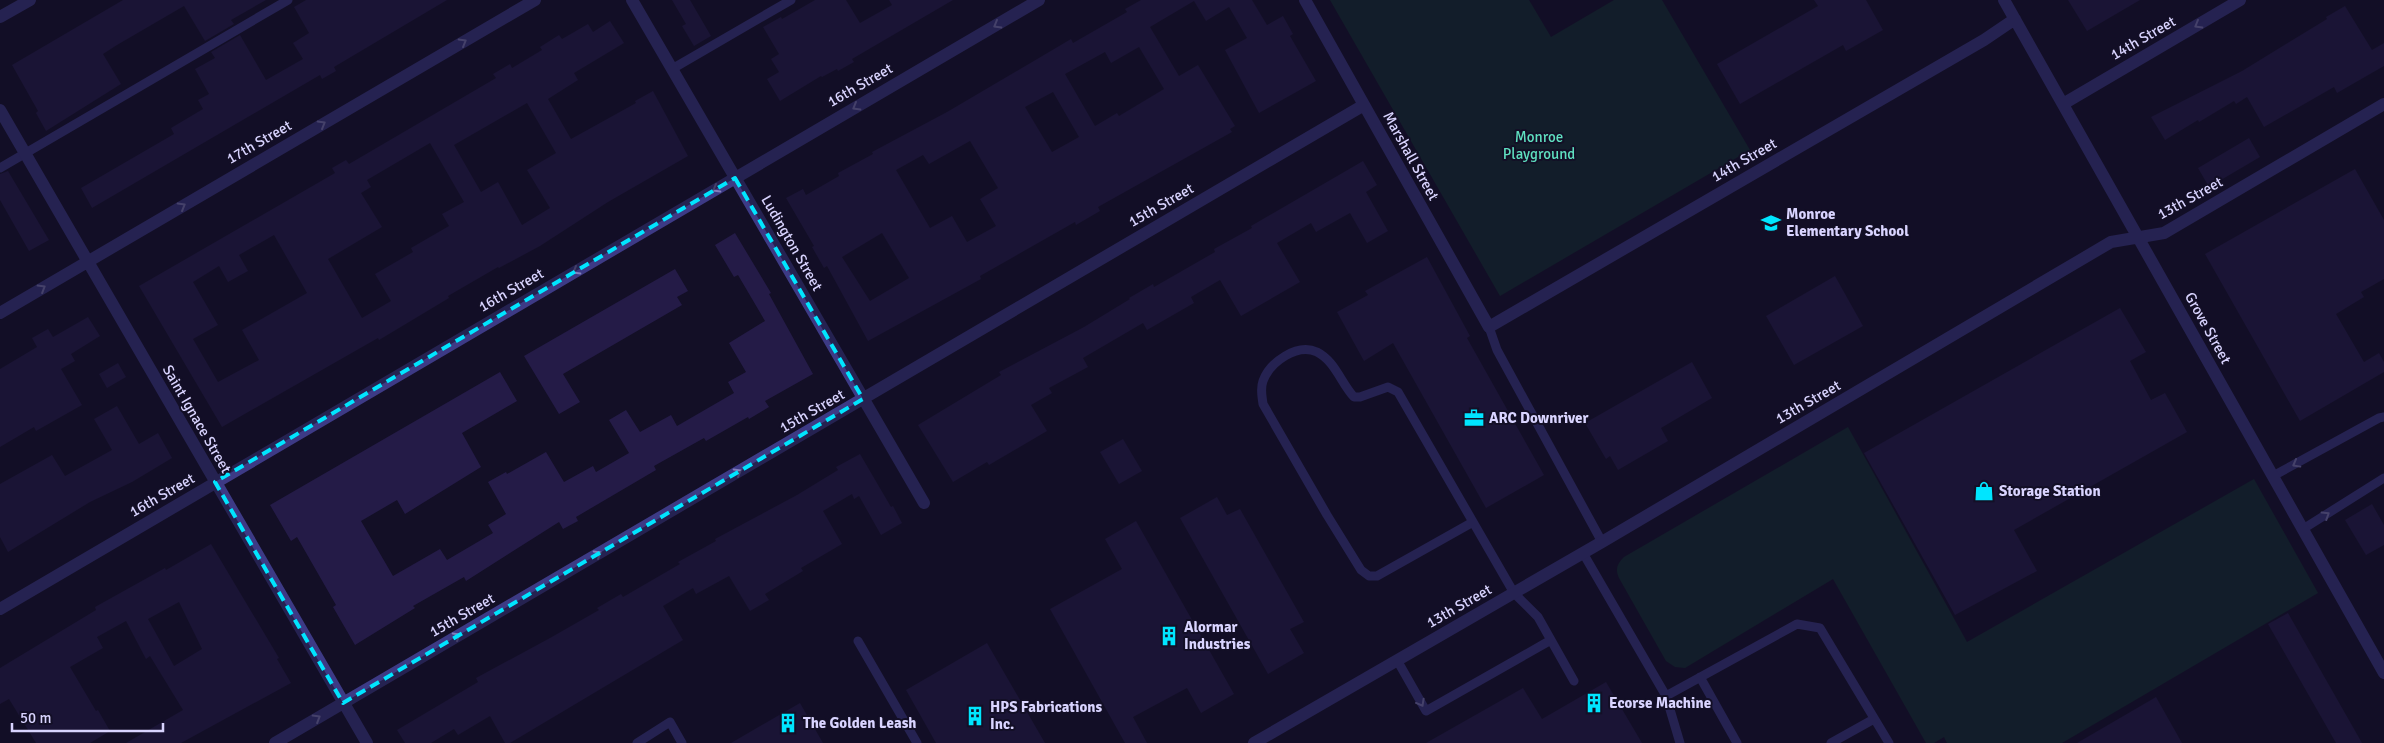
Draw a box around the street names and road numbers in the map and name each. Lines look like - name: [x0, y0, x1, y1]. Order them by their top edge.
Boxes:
- street label: 14th Street: [2107, 12, 2179, 64]
- street label: 16th Street: [824, 59, 896, 111]
- street label: Marshall Street: [1379, 109, 1443, 203]
- street label: 17th Street: [223, 116, 295, 168]
- street label: 14th Street: [1708, 134, 1780, 186]
- street label: 13th Street: [2154, 173, 2226, 223]
- street label: 15th Street: [1125, 179, 1197, 231]
- street label: Ludington Street: [757, 192, 827, 294]
- street label: 16th Street: [475, 264, 547, 316]
- street label: Grove Street: [2181, 289, 2235, 367]
- street label: Saint Ignace Street: [159, 362, 235, 476]
- street label: 13th Street: [1772, 376, 1844, 428]
- street label: 15th Street: [776, 385, 848, 437]
- street label: 16th Street: [126, 469, 198, 521]
- street label: 13th Street: [1423, 580, 1495, 632]
- street label: 15th Street: [426, 589, 498, 641]

